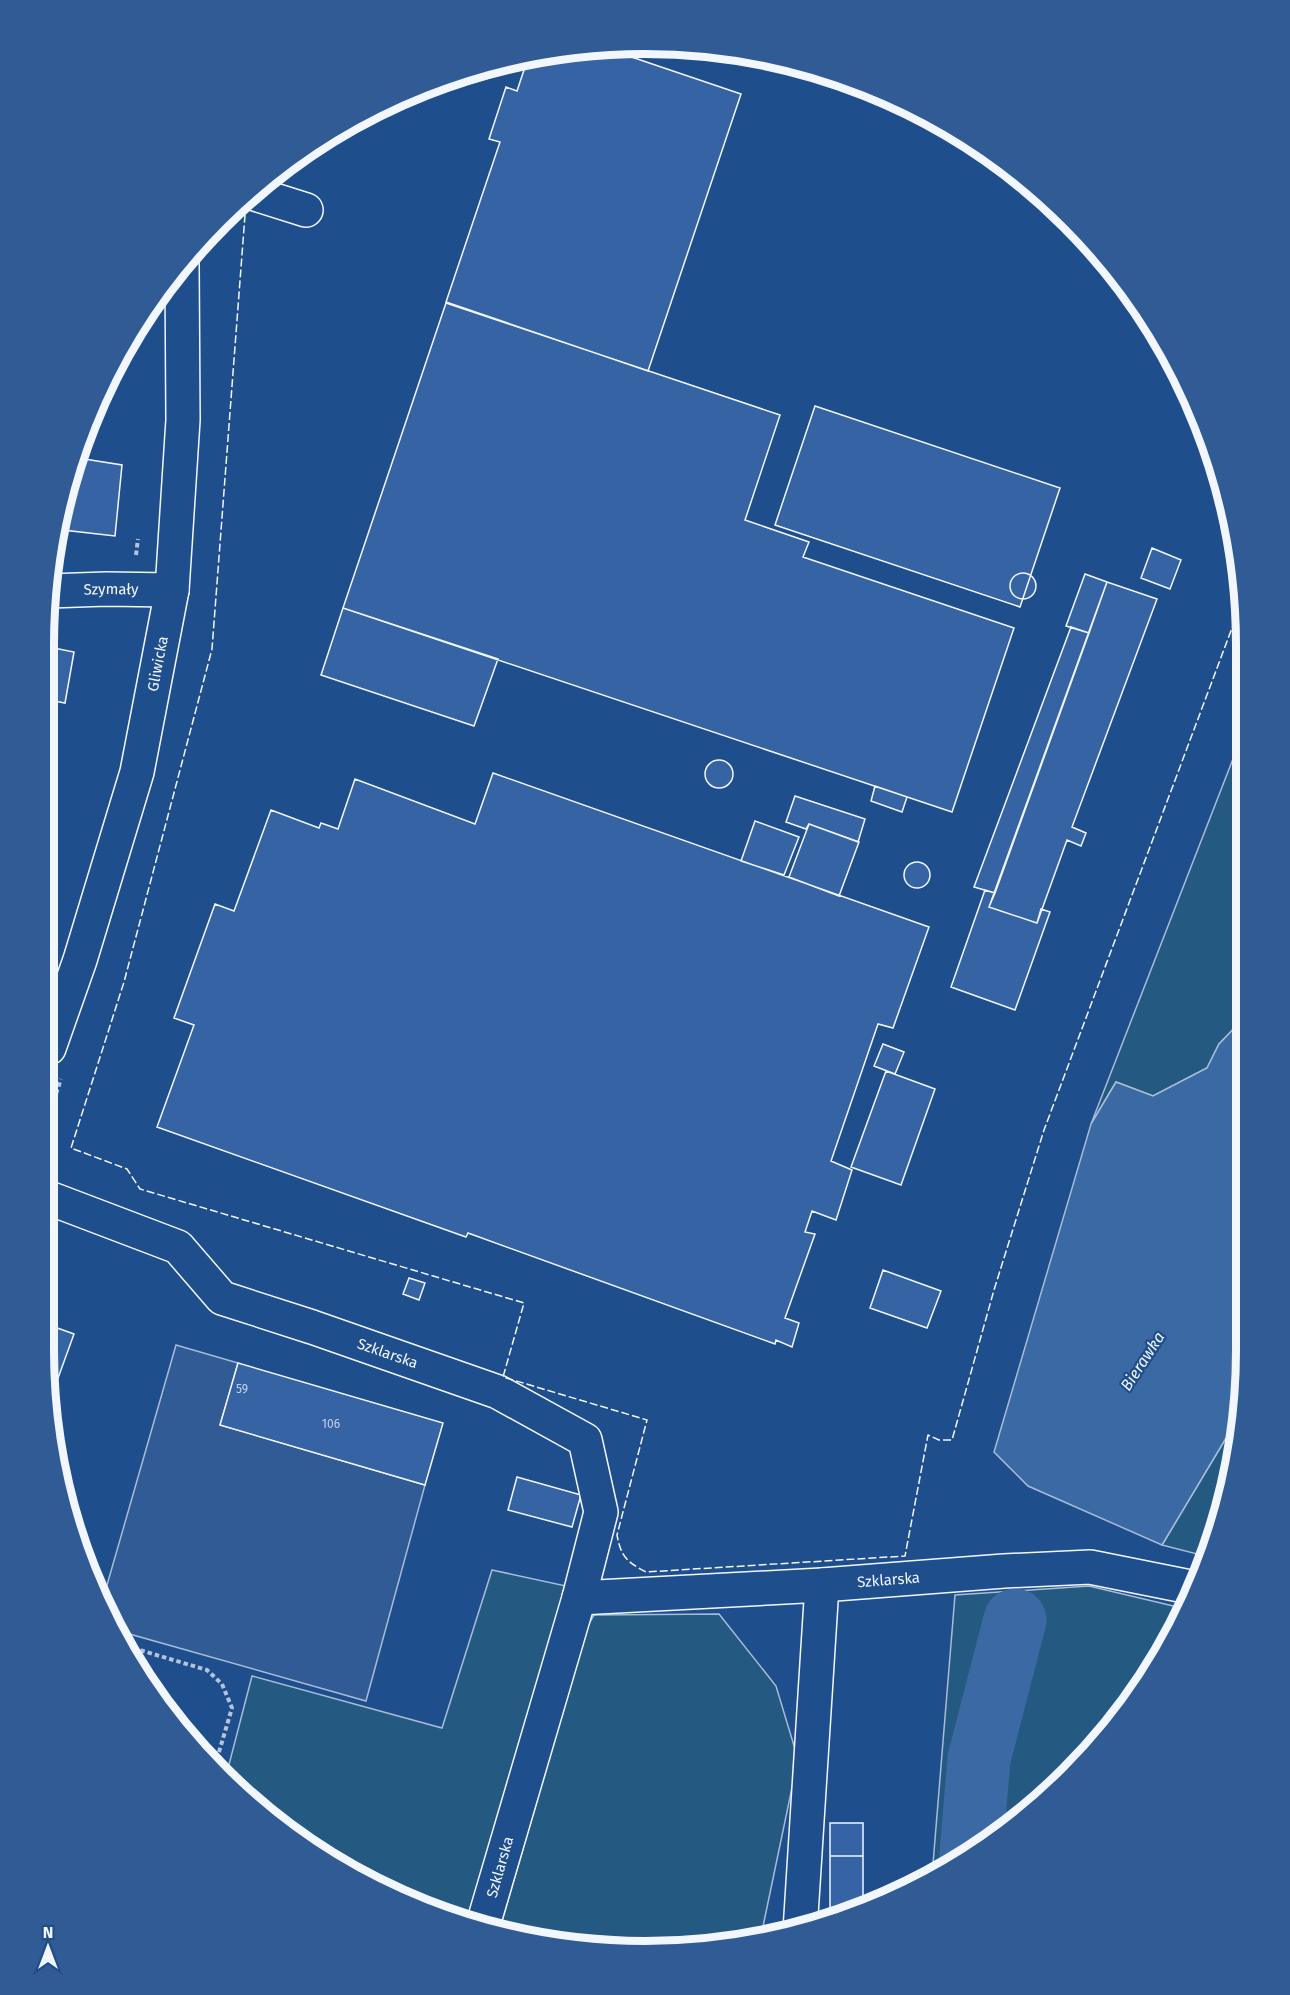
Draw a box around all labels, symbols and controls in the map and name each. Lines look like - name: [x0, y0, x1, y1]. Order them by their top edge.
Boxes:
- street label: Szymały: [83, 580, 139, 599]
- street label: Gliwicka: [144, 635, 172, 693]
- water label: Bierawka: [1116, 1328, 1168, 1394]
- street label: Szklarska: [355, 1335, 420, 1372]
- house number: 59: [236, 1382, 248, 1396]
- house number: 106: [322, 1417, 340, 1431]
- street label: Szklarska: [856, 1568, 921, 1591]
- street label: Szklarska: [483, 1834, 517, 1900]
- north arrow: [18, 1917, 78, 1977]
- text: N: [43, 1923, 53, 1942]

